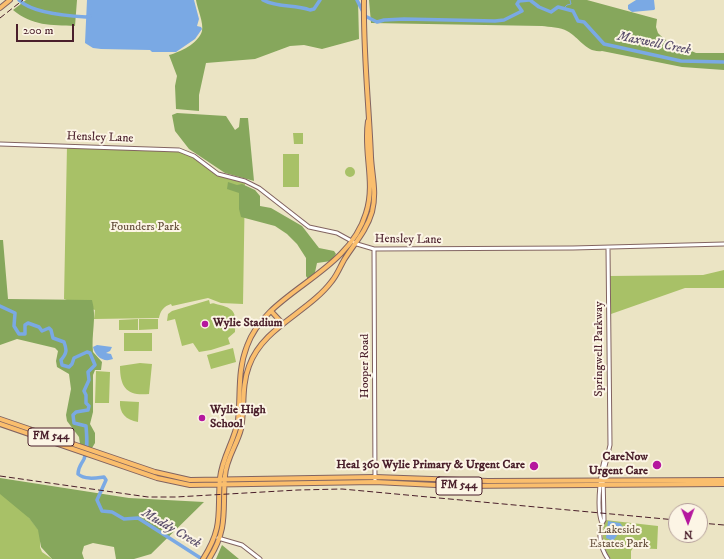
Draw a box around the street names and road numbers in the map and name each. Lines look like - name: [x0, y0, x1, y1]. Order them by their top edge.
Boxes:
- street label: Hensley Lane: [66, 130, 134, 146]
- street label: Hensley Lane: [374, 232, 442, 248]
- street label: Springwell Parkway: [593, 301, 607, 397]
- street label: Hooper Road: [359, 334, 373, 398]
- road number: FM 544: [28, 428, 74, 446]
- road number: FM 544: [436, 477, 482, 495]

